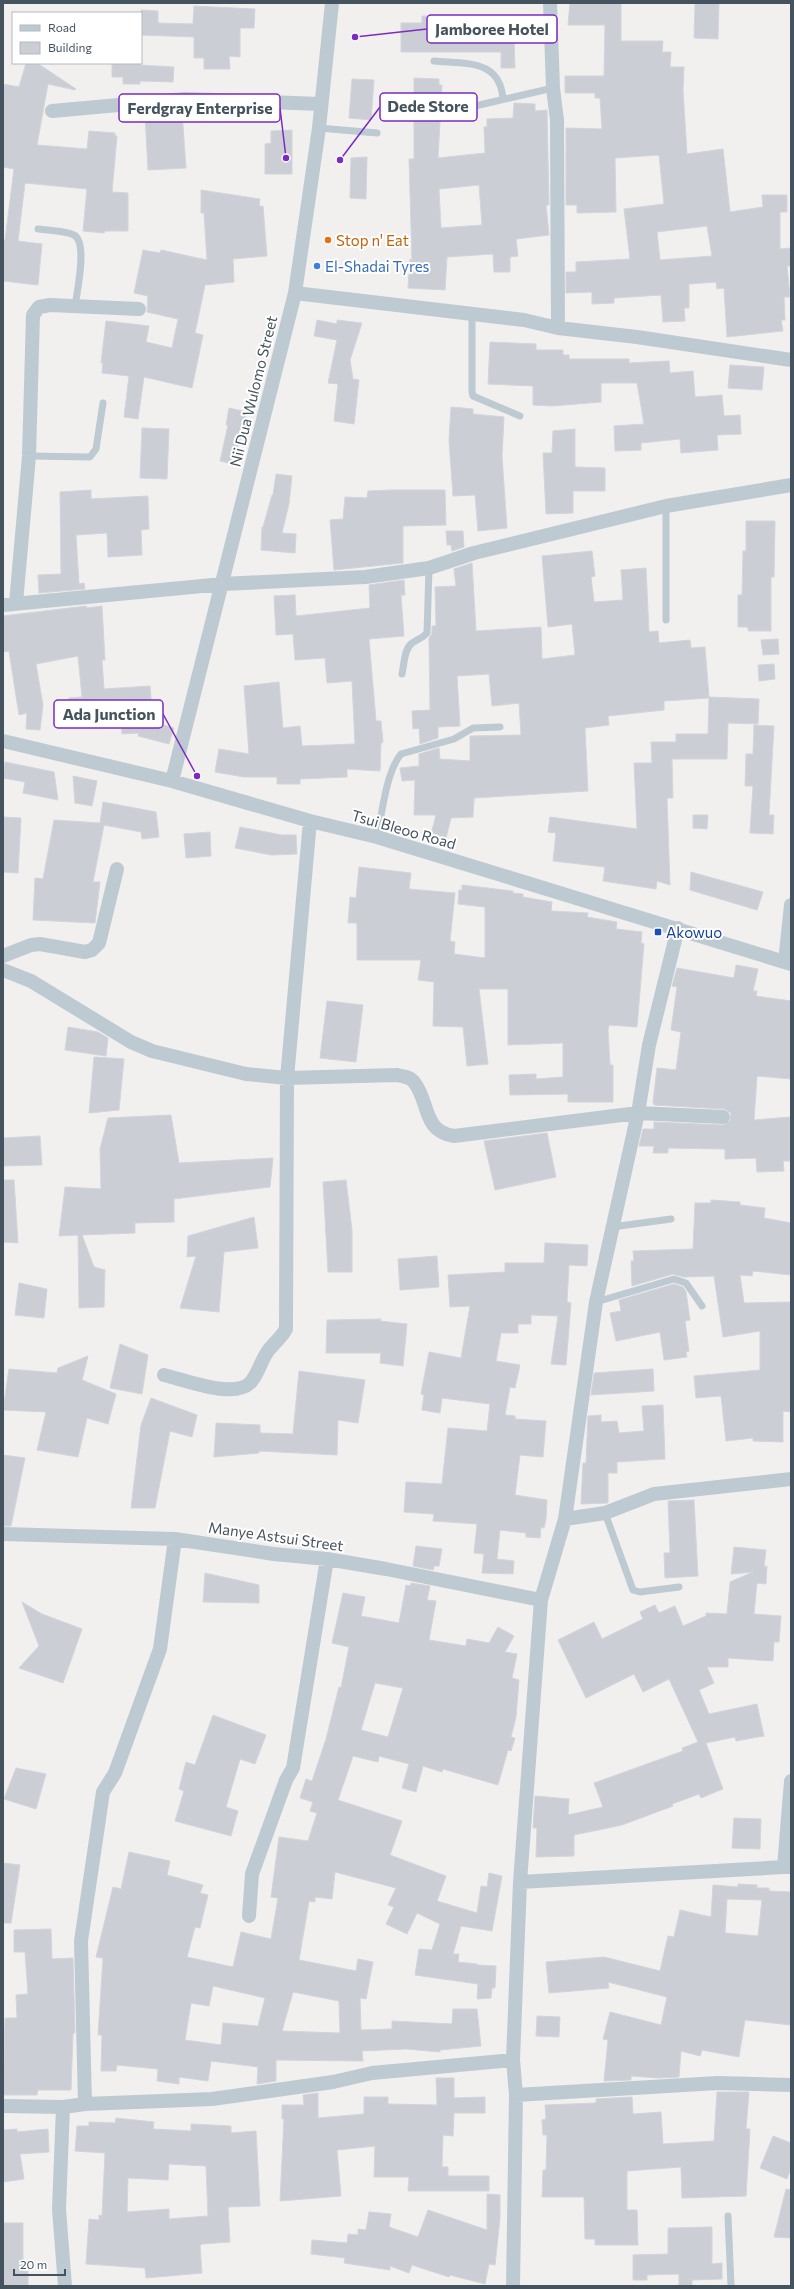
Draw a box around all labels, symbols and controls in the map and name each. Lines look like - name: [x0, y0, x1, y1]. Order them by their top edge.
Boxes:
- legend: [12, 12, 142, 64]
- callout: Jamboree Hotel: [427, 15, 557, 43]
- text: Jamboree Hotel: [435, 19, 549, 38]
- text: Road: [48, 20, 76, 34]
- text: Building: [48, 40, 92, 54]
- callout: Dede Store: [380, 93, 477, 121]
- callout: Ferdgray Enterprise: [119, 94, 280, 122]
- text: Dede Store: [387, 96, 469, 115]
- text: Ferdgray Enterprise: [127, 98, 273, 117]
- place label: Stop n' Eat: [336, 231, 409, 249]
- marker: Stop n' Eat: [323, 235, 333, 245]
- place label: El-Shadai Tyres: [325, 257, 430, 275]
- marker: El-Shadai Tyres: [312, 261, 322, 271]
- street label: Nii Dua Wulomo Street: [226, 314, 280, 468]
- callout: Ada Junction: [54, 700, 163, 728]
- text: Ada Junction: [62, 704, 156, 723]
- street label: Tsui Bleoo Road: [350, 806, 458, 852]
- place label: Akowuo: [666, 923, 722, 941]
- marker: Akowuo: [653, 927, 663, 937]
- street label: Manye Astsui Street: [207, 1518, 345, 1554]
- scale bar: [14, 2251, 65, 2277]
- text: 20 m: [20, 2257, 47, 2271]

